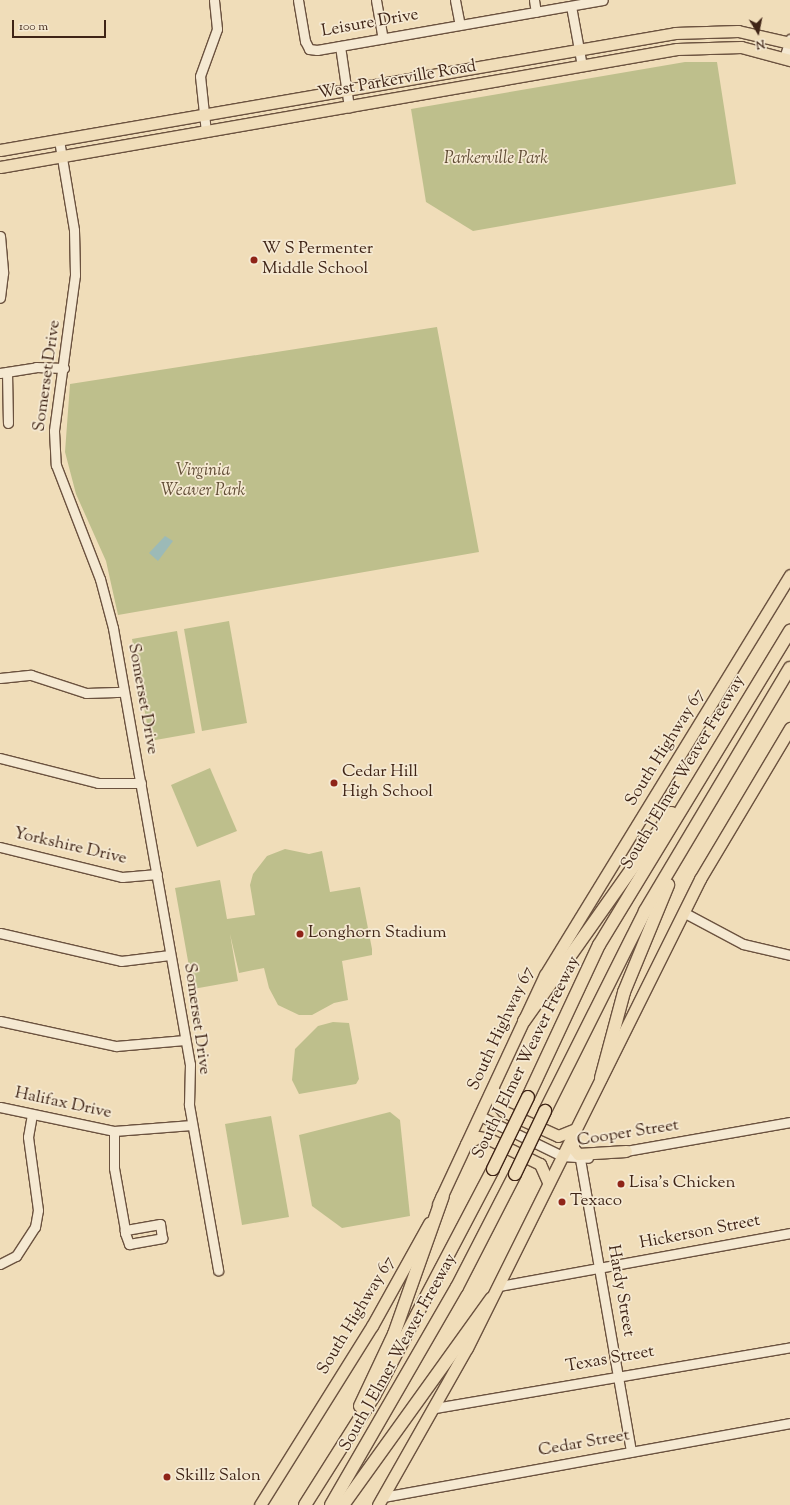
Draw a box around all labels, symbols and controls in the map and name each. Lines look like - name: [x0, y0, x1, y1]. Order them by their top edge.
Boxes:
- street label: Leisure Drive: [320, 5, 420, 43]
- scale bar: [14, 12, 108, 38]
- north arrow: [738, 12, 778, 52]
- text: 100 m: [19, 18, 48, 36]
- text: N: [754, 35, 766, 52]
- street label: West Parkerville Road: [316, 57, 478, 105]
- park label: Parkerville Park: [444, 150, 548, 170]
- place label: W S Permenter Middle School: [262, 240, 373, 280]
- marker: W S Permenter Middle School: [249, 255, 259, 265]
- street label: Somerset Drive: [30, 319, 66, 433]
- park label: Virginia Weaver Park: [161, 462, 245, 502]
- street label: Somerset Drive: [122, 642, 162, 756]
- street label: South J Elmer Weaver Freeway: [618, 672, 750, 874]
- street label: South Highway 67: [622, 686, 710, 810]
- place label: Cedar Hill High School: [342, 763, 433, 803]
- marker: Cedar Hill High School: [329, 778, 339, 788]
- street label: Yorkshire Drive: [11, 824, 129, 870]
- place label: Longhorn Stadium: [308, 924, 447, 944]
- marker: Longhorn Stadium: [295, 929, 305, 939]
- street label: South J Elmer Weaver Freeway: [469, 953, 585, 1163]
- street label: Somerset Drive: [178, 962, 214, 1076]
- street label: South Highway 67: [464, 964, 540, 1094]
- street label: Halifax Drive: [13, 1084, 113, 1124]
- street label: Cooper Street: [576, 1116, 680, 1152]
- place label: Lisa's Chicken: [629, 1174, 736, 1194]
- marker: Lisa's Chicken: [616, 1179, 626, 1189]
- place label: Texaco: [570, 1192, 622, 1212]
- marker: Texaco: [557, 1197, 567, 1207]
- street label: Hickerson Street: [638, 1211, 762, 1255]
- street label: Hardy Street: [602, 1244, 638, 1338]
- street label: South J Elmer Weaver Freeway: [336, 1251, 462, 1455]
- street label: South Highway 67: [314, 1253, 400, 1379]
- street label: Texas Street: [564, 1342, 656, 1378]
- street label: Cedar Street: [537, 1426, 631, 1462]
- place label: Skillz Salon: [175, 1467, 261, 1487]
- marker: Skillz Salon: [162, 1472, 172, 1482]

